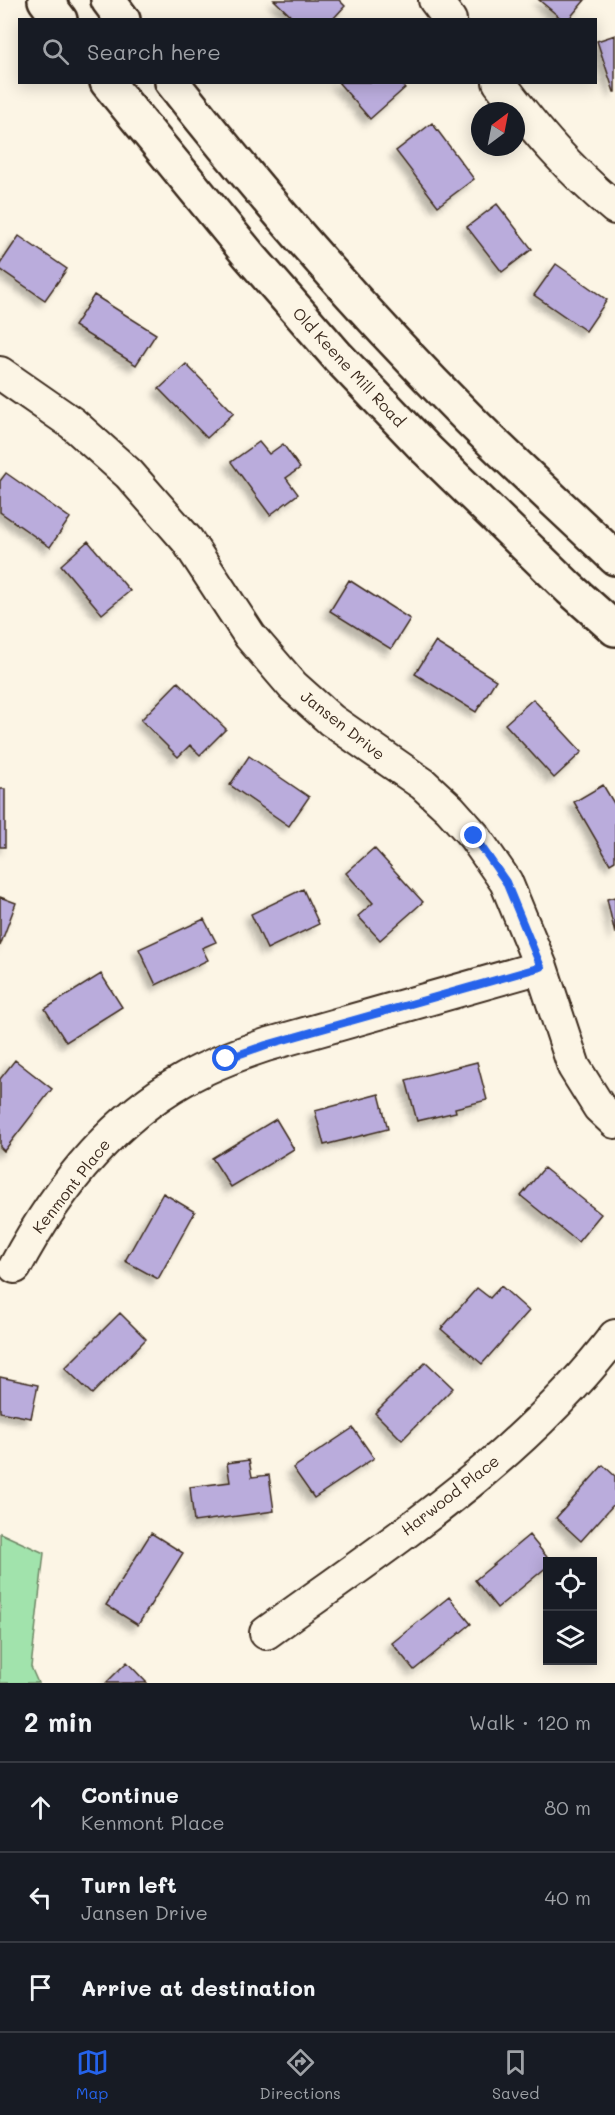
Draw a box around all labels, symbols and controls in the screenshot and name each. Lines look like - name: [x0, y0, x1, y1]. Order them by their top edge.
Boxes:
- search box: [18, 18, 597, 84]
- icon: search: [39, 35, 72, 68]
- text: Search here: [87, 37, 221, 66]
- north arrow: [471, 102, 525, 156]
- street label: Old Keene Mill Road: [288, 302, 410, 431]
- street label: Jansen Drive: [297, 685, 390, 764]
- route end: [460, 822, 486, 848]
- route start: [212, 1045, 238, 1071]
- street label: Kenmont Place: [27, 1134, 114, 1237]
- street label: Harwood Place: [396, 1450, 503, 1540]
- map controls: [543, 1557, 597, 1665]
- button: locate: [543, 1557, 597, 1611]
- button: layers: [543, 1611, 597, 1665]
- text: 2 min: [24, 1705, 92, 1739]
- text: Walk · 120 m: [469, 1709, 591, 1735]
- text: Continue: [81, 1780, 179, 1809]
- icon: ahead: [24, 1791, 57, 1824]
- text: 80 m: [544, 1794, 591, 1820]
- text: Kenmont Place: [81, 1809, 225, 1835]
- text: Turn left: [81, 1870, 177, 1899]
- icon: left: [24, 1881, 57, 1914]
- text: 40 m: [545, 1884, 591, 1910]
- text: Jansen Drive: [81, 1899, 208, 1925]
- icon: arrive: [24, 1971, 57, 2004]
- text: Arrive at destination: [81, 1973, 316, 2002]
- tab: Map: [76, 2046, 109, 2103]
- tab: Directions: [260, 2046, 341, 2103]
- tab: Saved: [492, 2046, 539, 2103]

